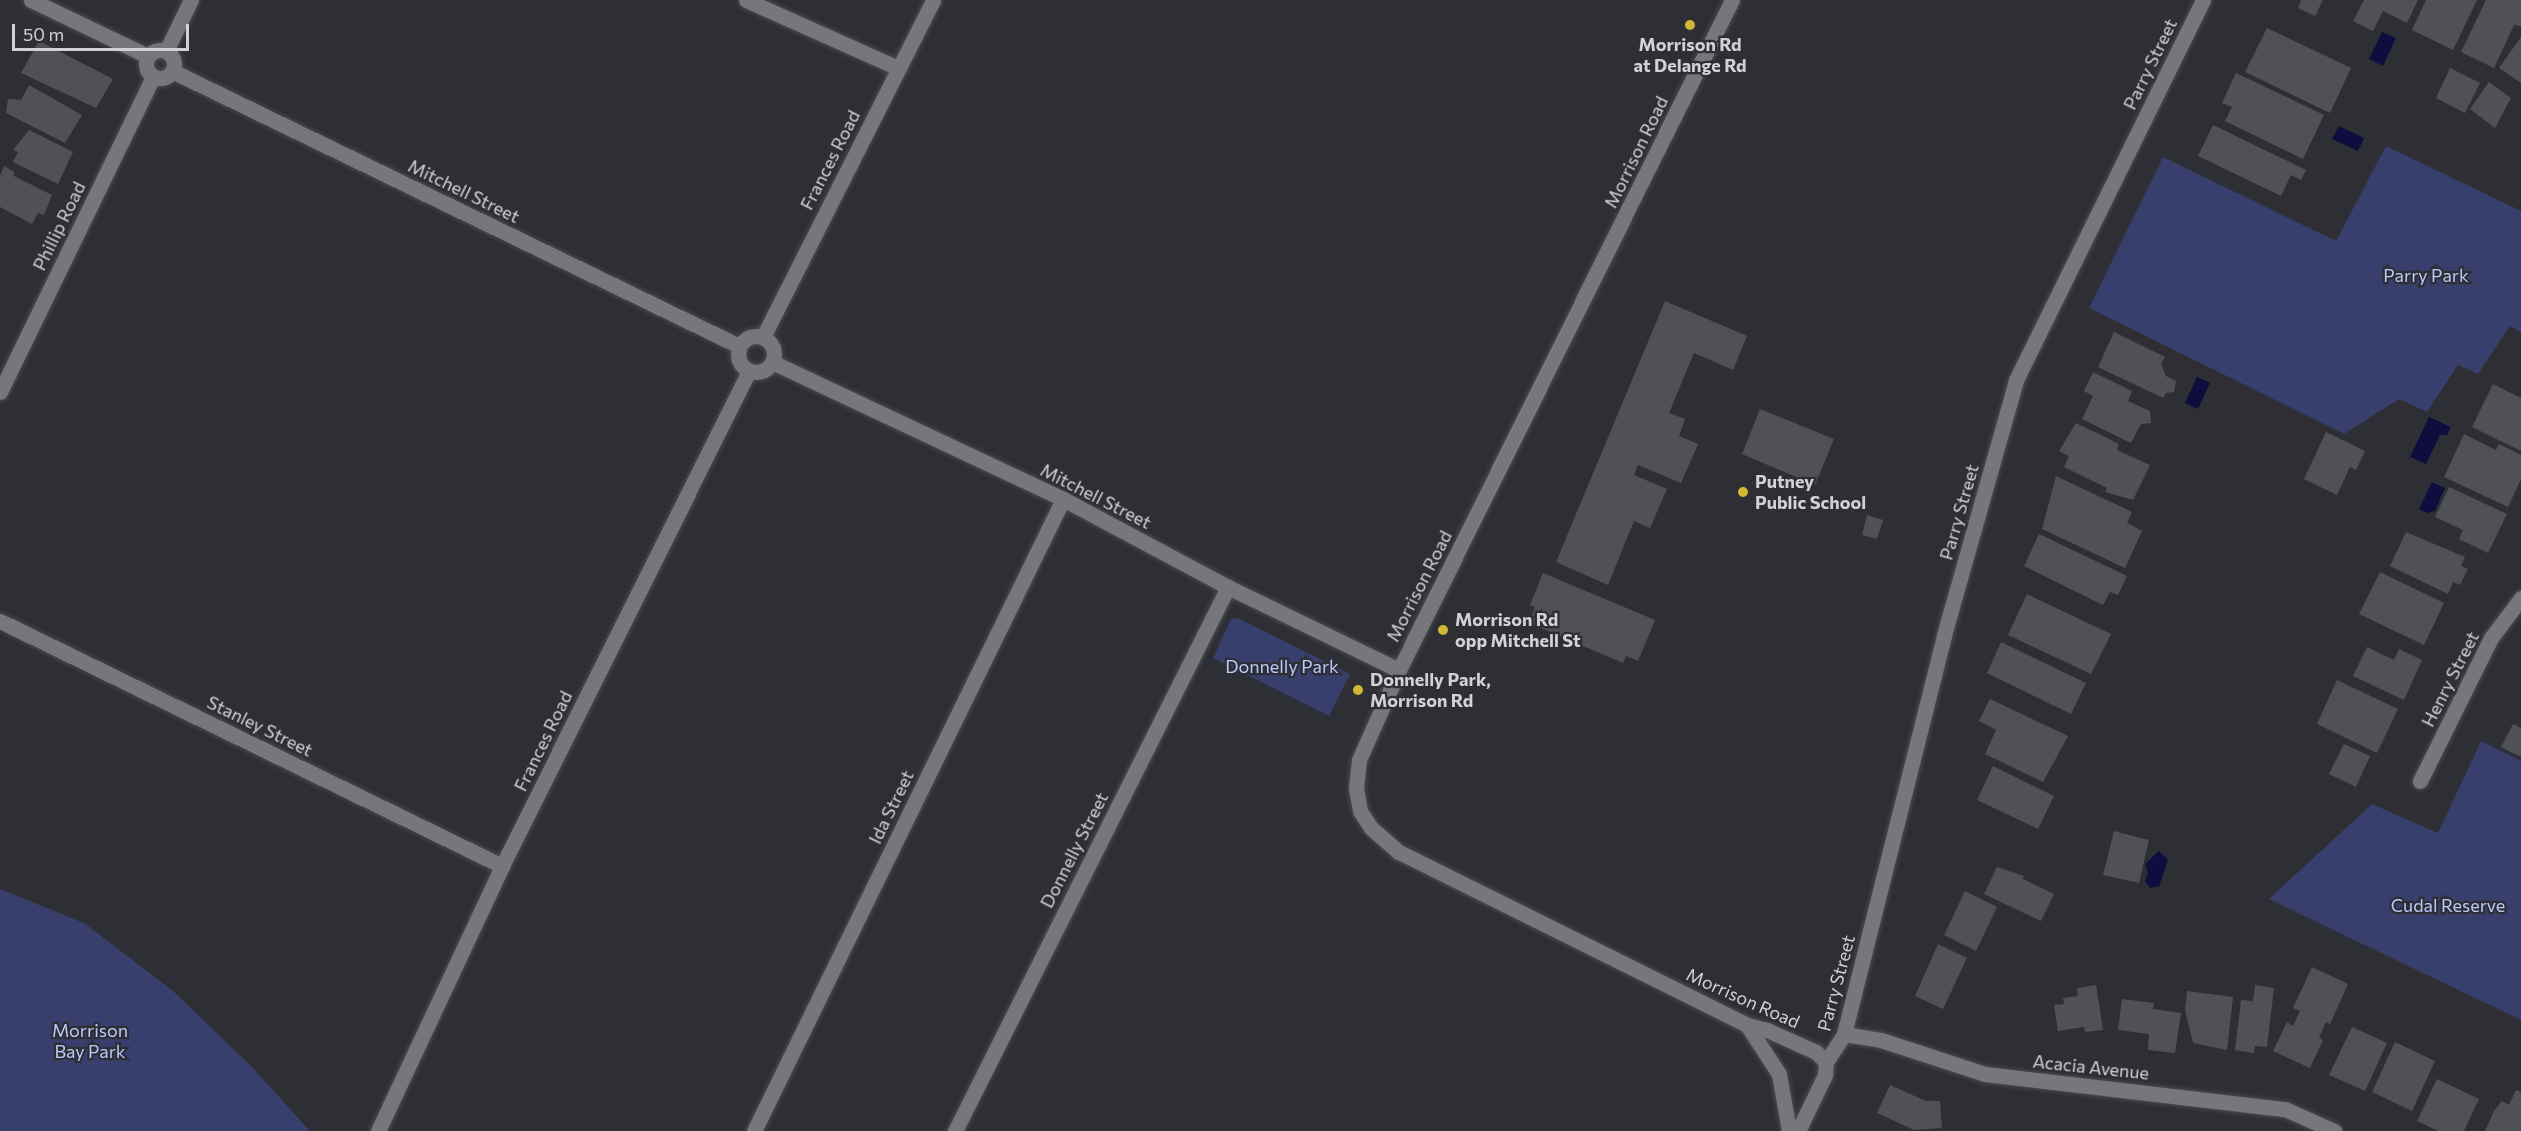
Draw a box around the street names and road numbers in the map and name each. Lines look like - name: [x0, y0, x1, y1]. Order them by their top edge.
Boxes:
- street label: Parry Street: [2119, 15, 2181, 113]
- street label: Morrison Road: [1600, 93, 1672, 211]
- street label: Frances Road: [796, 107, 864, 213]
- street label: Mitchell Street: [405, 155, 523, 227]
- street label: Phillip Road: [28, 178, 90, 274]
- street label: Mitchell Street: [1037, 459, 1155, 533]
- street label: Parry Street: [1935, 462, 1983, 562]
- street label: Morrison Road: [1382, 527, 1456, 645]
- street label: Henry Street: [2417, 628, 2483, 730]
- street label: Frances Road: [509, 687, 577, 795]
- street label: Stanley Street: [204, 691, 316, 761]
- street label: Ida Street: [864, 767, 918, 847]
- street label: Donnelly Street: [1036, 789, 1112, 911]
- street label: Parry Street: [1813, 933, 1859, 1033]
- street label: Morrison Road: [1683, 963, 1803, 1033]
- street label: Acacia Avenue: [2032, 1050, 2150, 1084]

